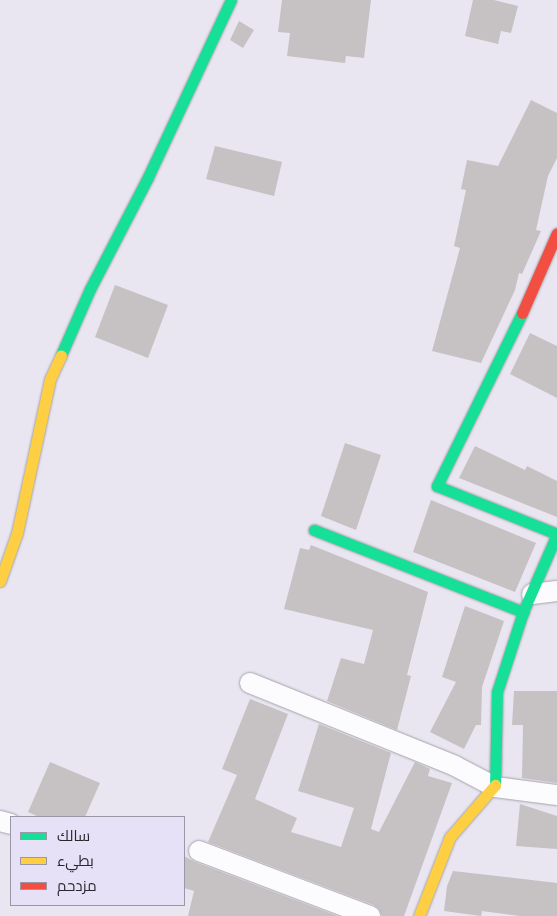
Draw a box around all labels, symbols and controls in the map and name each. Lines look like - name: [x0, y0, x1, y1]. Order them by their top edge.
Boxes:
- legend: [10, 816, 185, 906]
- text: سالك: [57, 827, 90, 845]
- text: بطيء: [57, 852, 94, 870]
- text: مزدحم: [57, 877, 97, 895]

